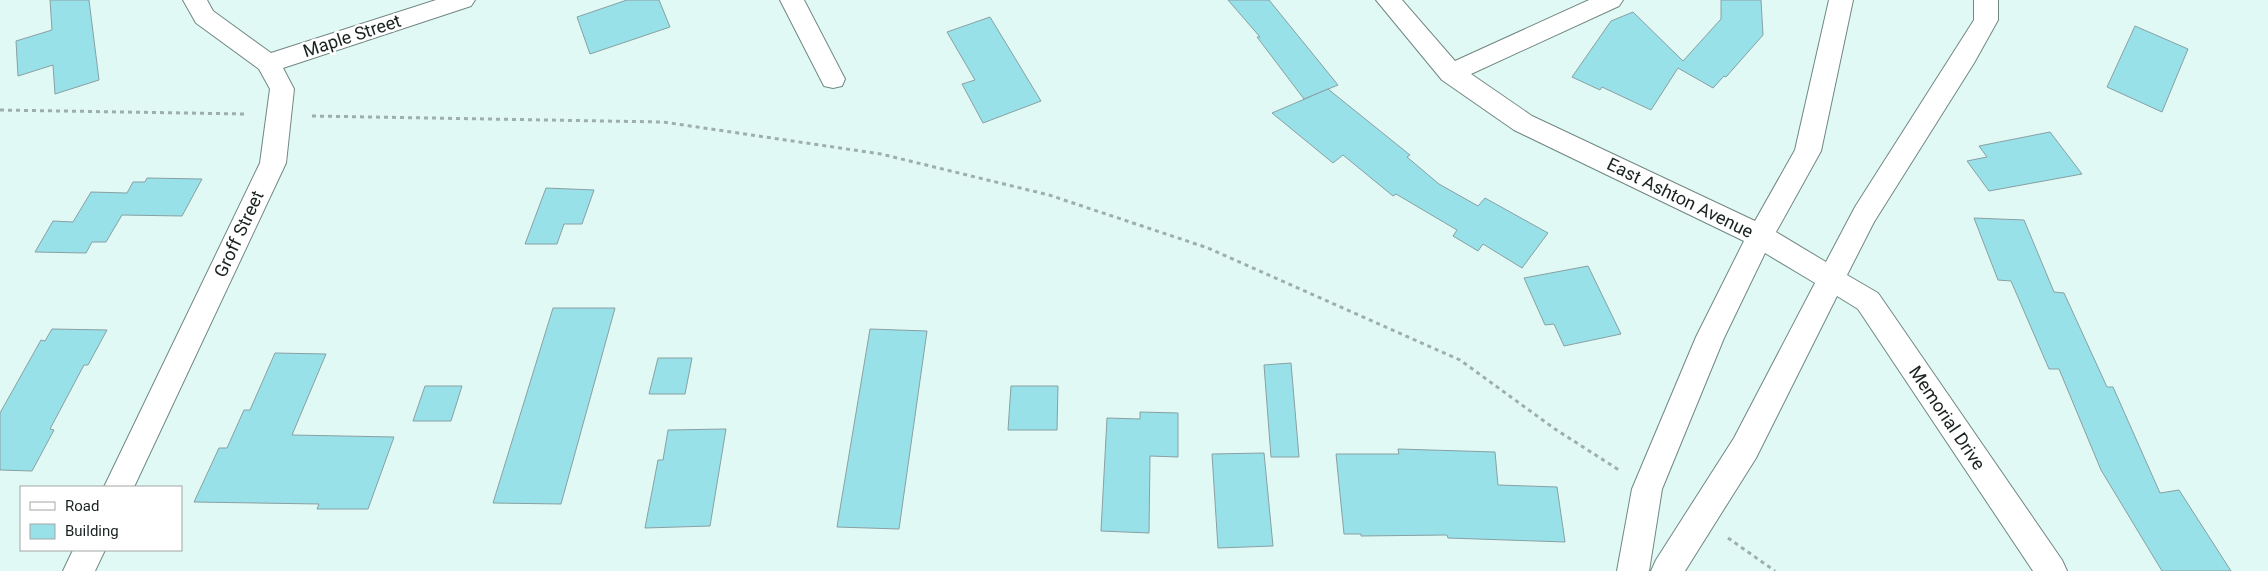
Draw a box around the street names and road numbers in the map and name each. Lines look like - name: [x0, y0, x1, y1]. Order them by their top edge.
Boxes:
- street label: Maple Street: [300, 10, 403, 61]
- street label: East Ashton Avenue: [1604, 153, 1757, 242]
- street label: Groff Street: [209, 187, 268, 280]
- street label: Memorial Drive: [1905, 362, 1990, 474]

